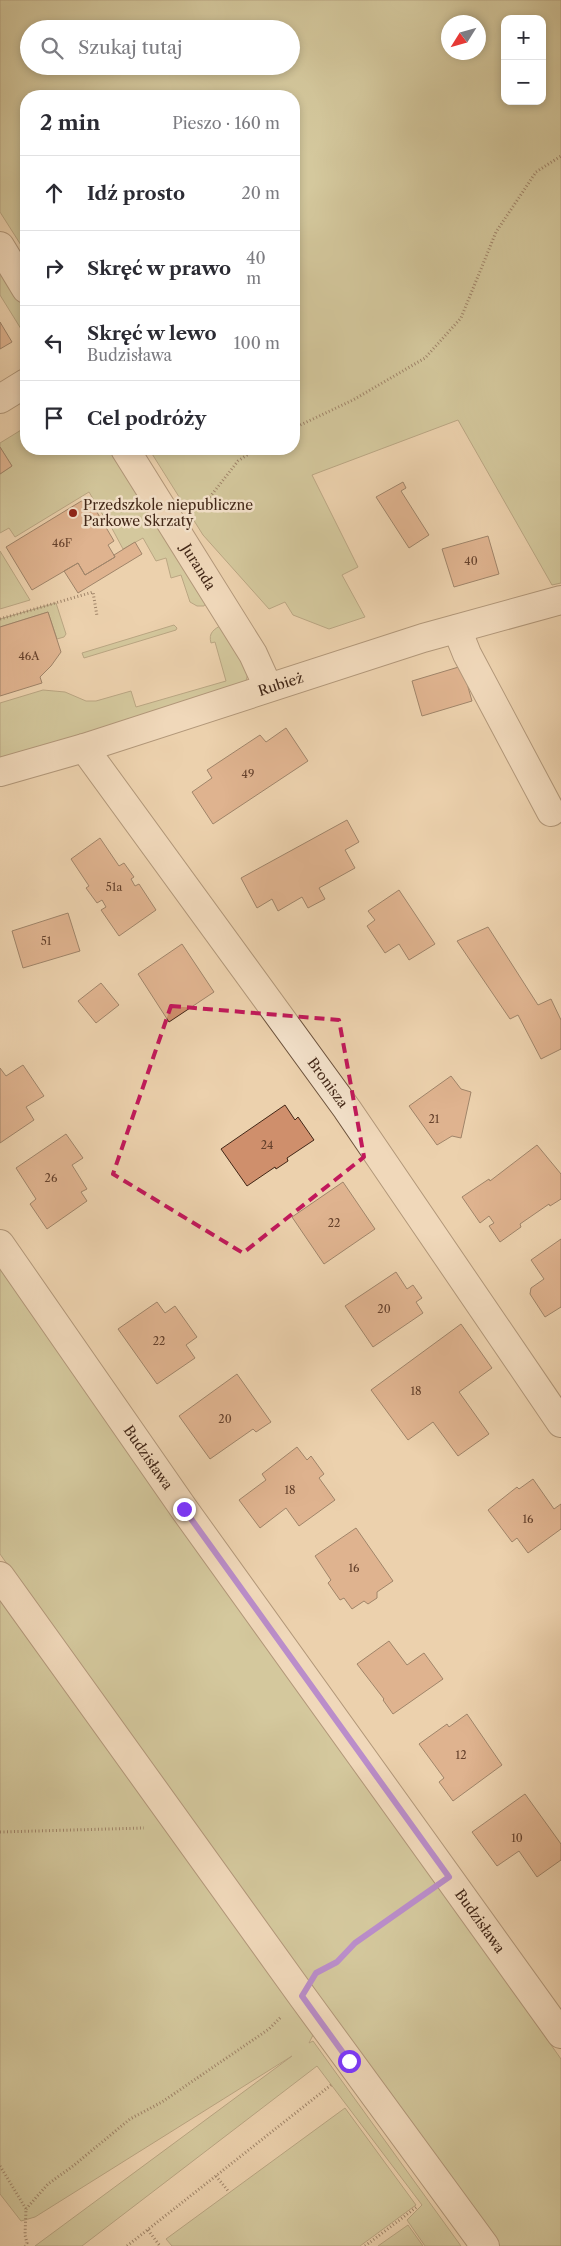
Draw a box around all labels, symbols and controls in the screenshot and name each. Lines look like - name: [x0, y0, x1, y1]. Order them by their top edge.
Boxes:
- north arrow: [441, 15, 486, 60]
- map controls: [501, 15, 546, 105]
- button: +: [501, 15, 546, 60]
- search box: [20, 20, 300, 75]
- icon: search: [38, 34, 66, 62]
- text: Szukaj tutaj: [78, 36, 182, 59]
- button: −: [501, 60, 546, 105]
- text: 2 min: [40, 110, 100, 135]
- text: Pieszo · 160 m: [172, 113, 280, 133]
- icon: ahead: [40, 179, 68, 207]
- text: Idź prosto: [87, 182, 185, 205]
- text: 20 m: [241, 183, 280, 203]
- text: 40 m: [246, 248, 266, 288]
- icon: right: [40, 254, 68, 282]
- text: Skręć w prawo: [87, 257, 231, 280]
- text: Skręć w lewo: [87, 322, 217, 345]
- icon: left: [40, 329, 68, 357]
- text: 100 m: [234, 333, 280, 353]
- text: Budzisława: [87, 345, 172, 365]
- icon: arrive: [40, 404, 68, 432]
- text: Cel podróży: [87, 407, 206, 430]
- place label: Przedszkole niepubliczne Parkowe Skrzaty: [83, 496, 253, 530]
- marker: Przedszkole niepubliczne Parkowe Skrzaty: [67, 507, 79, 519]
- house number: 46F: [52, 536, 72, 550]
- street label: Juranda: [176, 539, 220, 594]
- house number: 40: [464, 554, 478, 568]
- house number: 46A: [19, 649, 40, 663]
- street label: Rubież: [256, 668, 306, 700]
- house number: 49: [242, 767, 254, 781]
- house number: 51a: [106, 880, 122, 894]
- house number: 51: [41, 934, 52, 948]
- street label: Bronisza: [303, 1054, 352, 1112]
- house number: 21: [429, 1112, 440, 1126]
- house number: 24: [261, 1138, 273, 1152]
- house number: 26: [45, 1171, 58, 1185]
- house number: 22: [328, 1216, 340, 1230]
- house number: 20: [377, 1302, 391, 1316]
- house number: 22: [153, 1334, 165, 1348]
- house number: 18: [410, 1384, 422, 1398]
- house number: 20: [218, 1412, 232, 1426]
- street label: Budzisława: [120, 1422, 177, 1494]
- house number: 18: [284, 1483, 296, 1497]
- route end: [173, 1498, 196, 1521]
- house number: 16: [522, 1512, 534, 1526]
- house number: 16: [348, 1561, 360, 1575]
- house number: 12: [456, 1748, 466, 1762]
- house number: 10: [511, 1831, 523, 1845]
- street label: Budzisława: [451, 1886, 509, 1957]
- route start: [338, 2050, 361, 2073]

